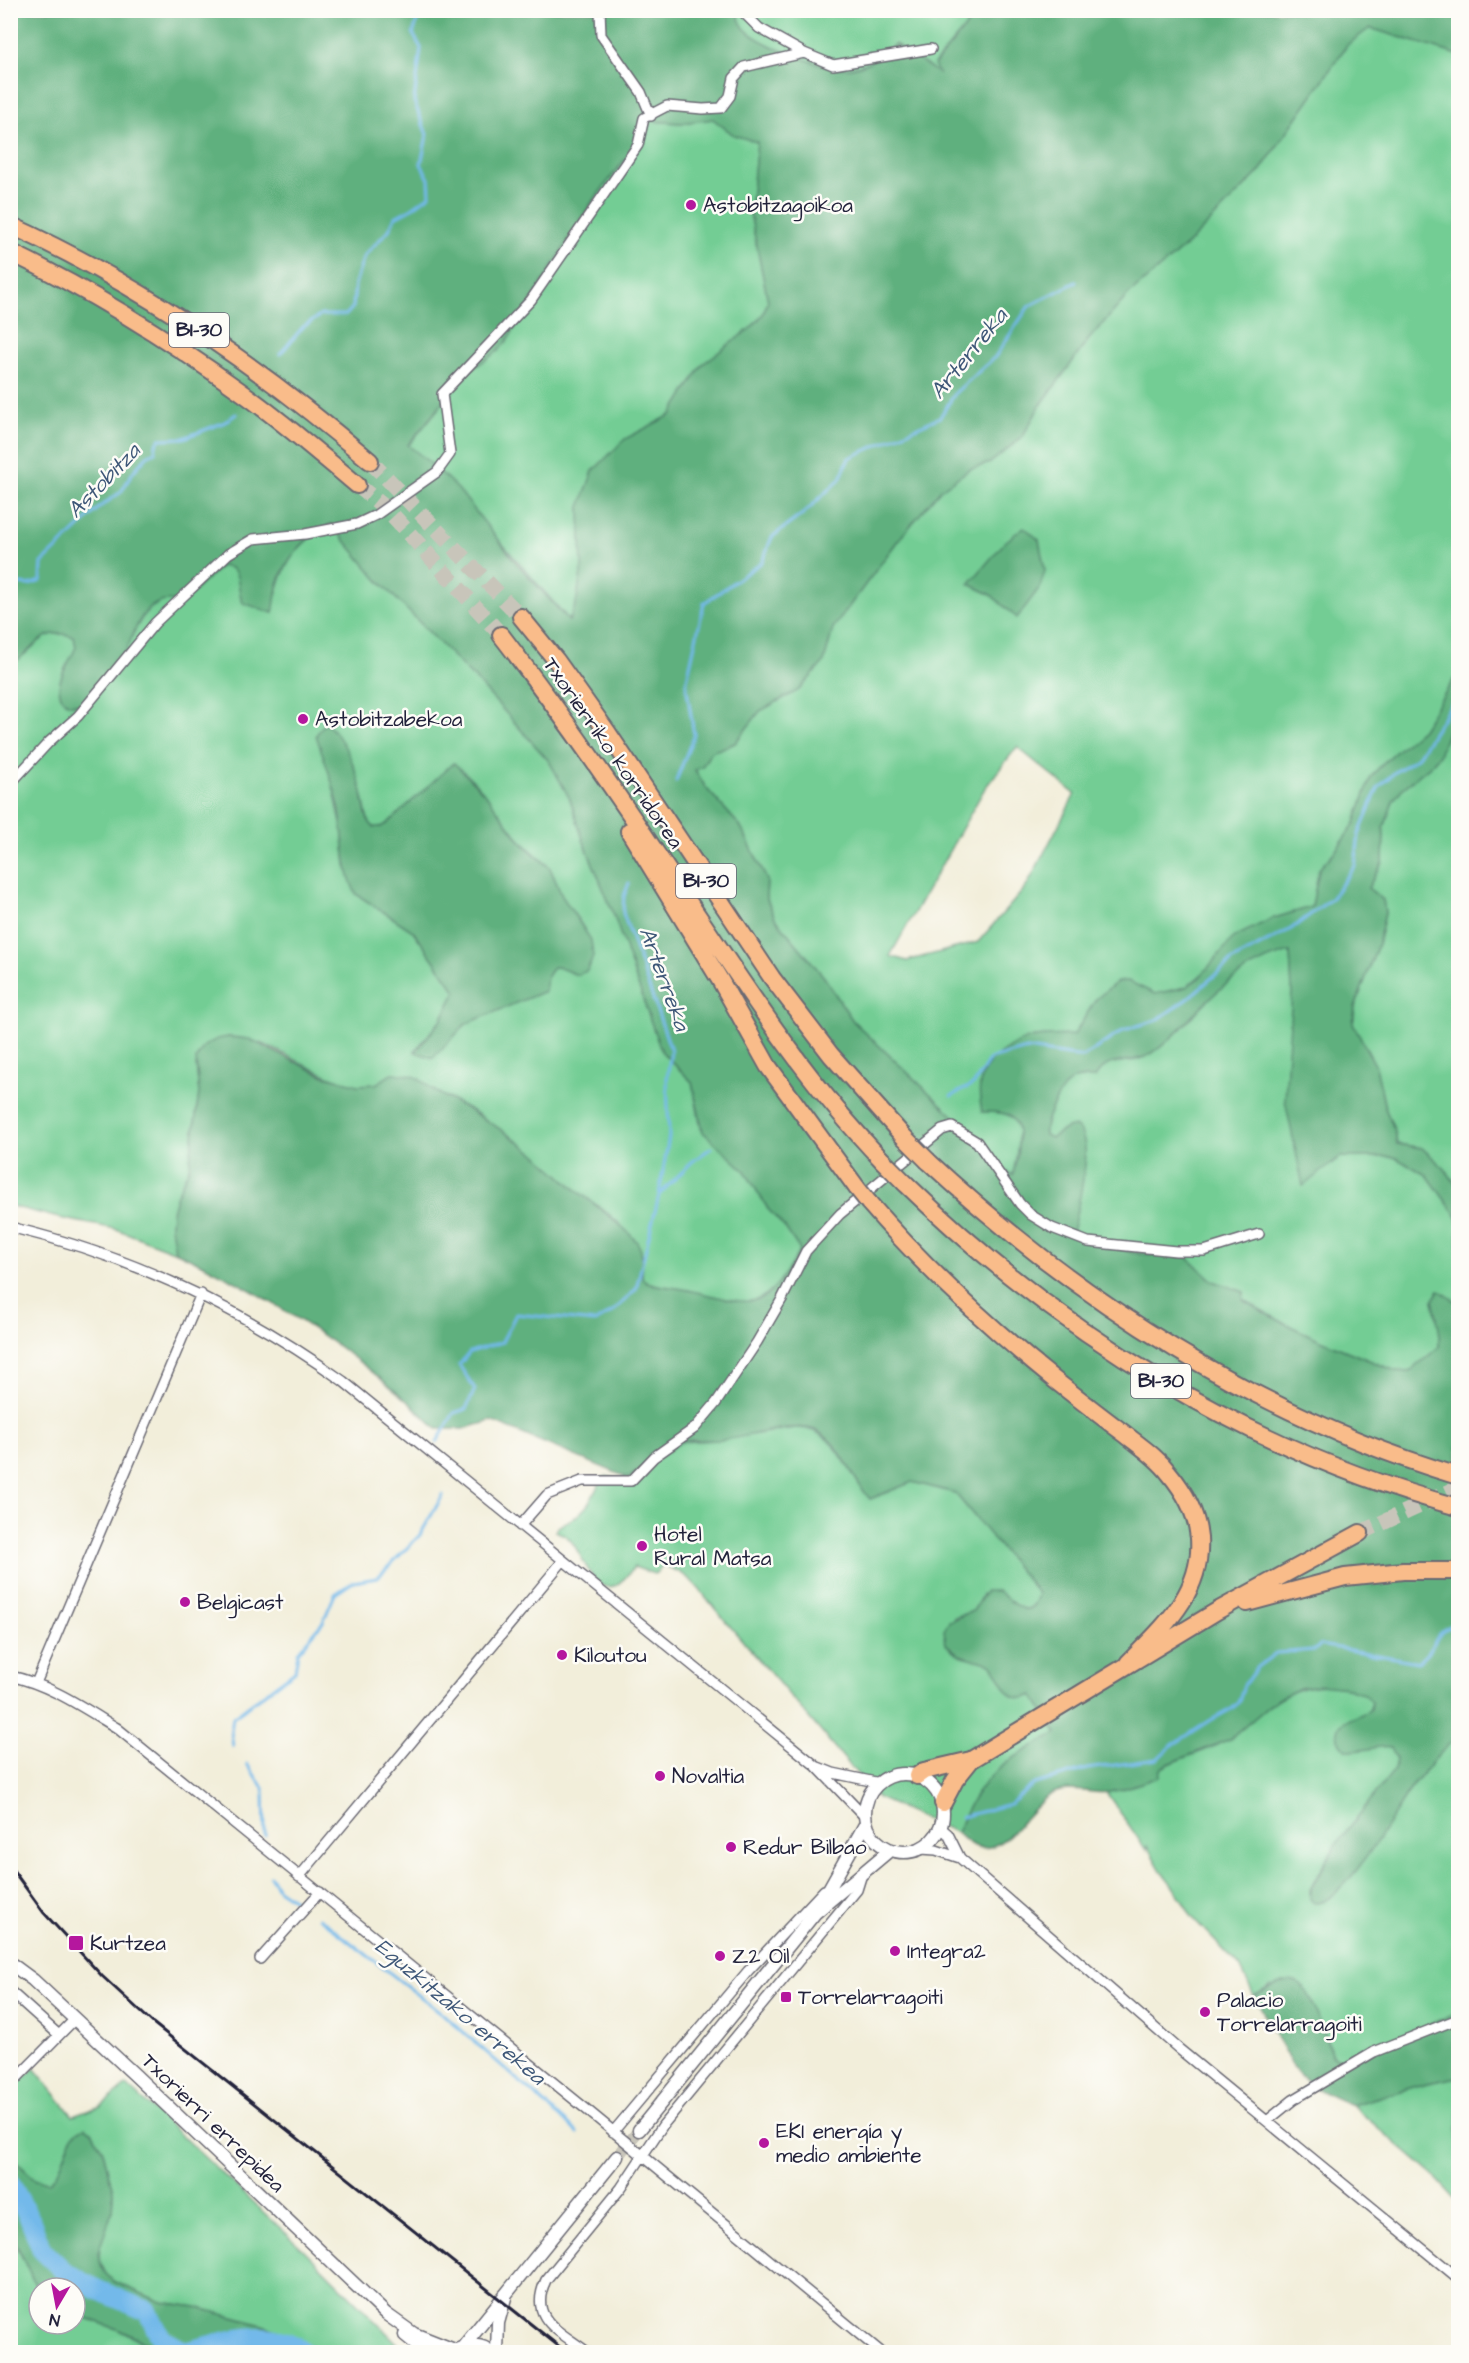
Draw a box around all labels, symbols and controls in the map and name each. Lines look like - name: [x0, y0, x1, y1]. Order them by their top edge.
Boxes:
- place label: Astobitzagoikoa: [703, 191, 853, 222]
- marker: Astobitzagoikoa: [684, 198, 698, 212]
- water label: Arterreka: [923, 301, 1016, 406]
- road number: BI-30: [169, 313, 229, 347]
- water label: Astobitza: [61, 435, 149, 525]
- street label: Txorierriko korridorea: [536, 651, 690, 855]
- place label: Astobitzabekoa: [315, 705, 463, 734]
- marker: Astobitzabekoa: [296, 712, 310, 726]
- road number: BI-30: [676, 864, 736, 898]
- water label: Arterreka: [631, 923, 698, 1037]
- road number: BI-30: [1131, 1364, 1191, 1398]
- place label: Hotel Rural Matsa: [654, 1520, 772, 1573]
- marker: Hotel Rural Matsa: [635, 1539, 649, 1553]
- place label: Belgicast: [197, 1588, 284, 1619]
- marker: Belgicast: [178, 1595, 192, 1609]
- place label: Kiloutou: [574, 1641, 647, 1670]
- marker: Kiloutou: [555, 1648, 569, 1662]
- place label: Novaltia: [672, 1762, 745, 1791]
- marker: Novaltia: [653, 1769, 667, 1783]
- place label: Redur Bilbao: [743, 1833, 867, 1862]
- marker: Redur Bilbao: [724, 1840, 738, 1854]
- place label: Kurtzea: [90, 1929, 166, 1958]
- water label: Eguzkitzako errekea: [368, 1931, 553, 2094]
- marker: Kurtzea: [67, 1934, 85, 1952]
- place label: Integra2: [907, 1937, 986, 1968]
- place label: Z2 Oil: [732, 1942, 789, 1971]
- marker: Integra2: [888, 1944, 902, 1958]
- marker: Z2 Oil: [713, 1949, 727, 1963]
- place label: Torrelarragoiti: [798, 1983, 943, 2014]
- place label: Palacio Torrelarragoiti: [1217, 1986, 1362, 2041]
- marker: Torrelarragoiti: [779, 1990, 793, 2004]
- marker: Palacio Torrelarragoiti: [1198, 2005, 1212, 2019]
- street label: Txorierri errepidea: [134, 2047, 291, 2200]
- place label: EKI energía y medio ambiente: [776, 2117, 922, 2170]
- marker: EKI energía y medio ambiente: [757, 2136, 771, 2150]
- north arrow: [27, 2276, 87, 2336]
- text: N: [48, 2308, 61, 2331]

